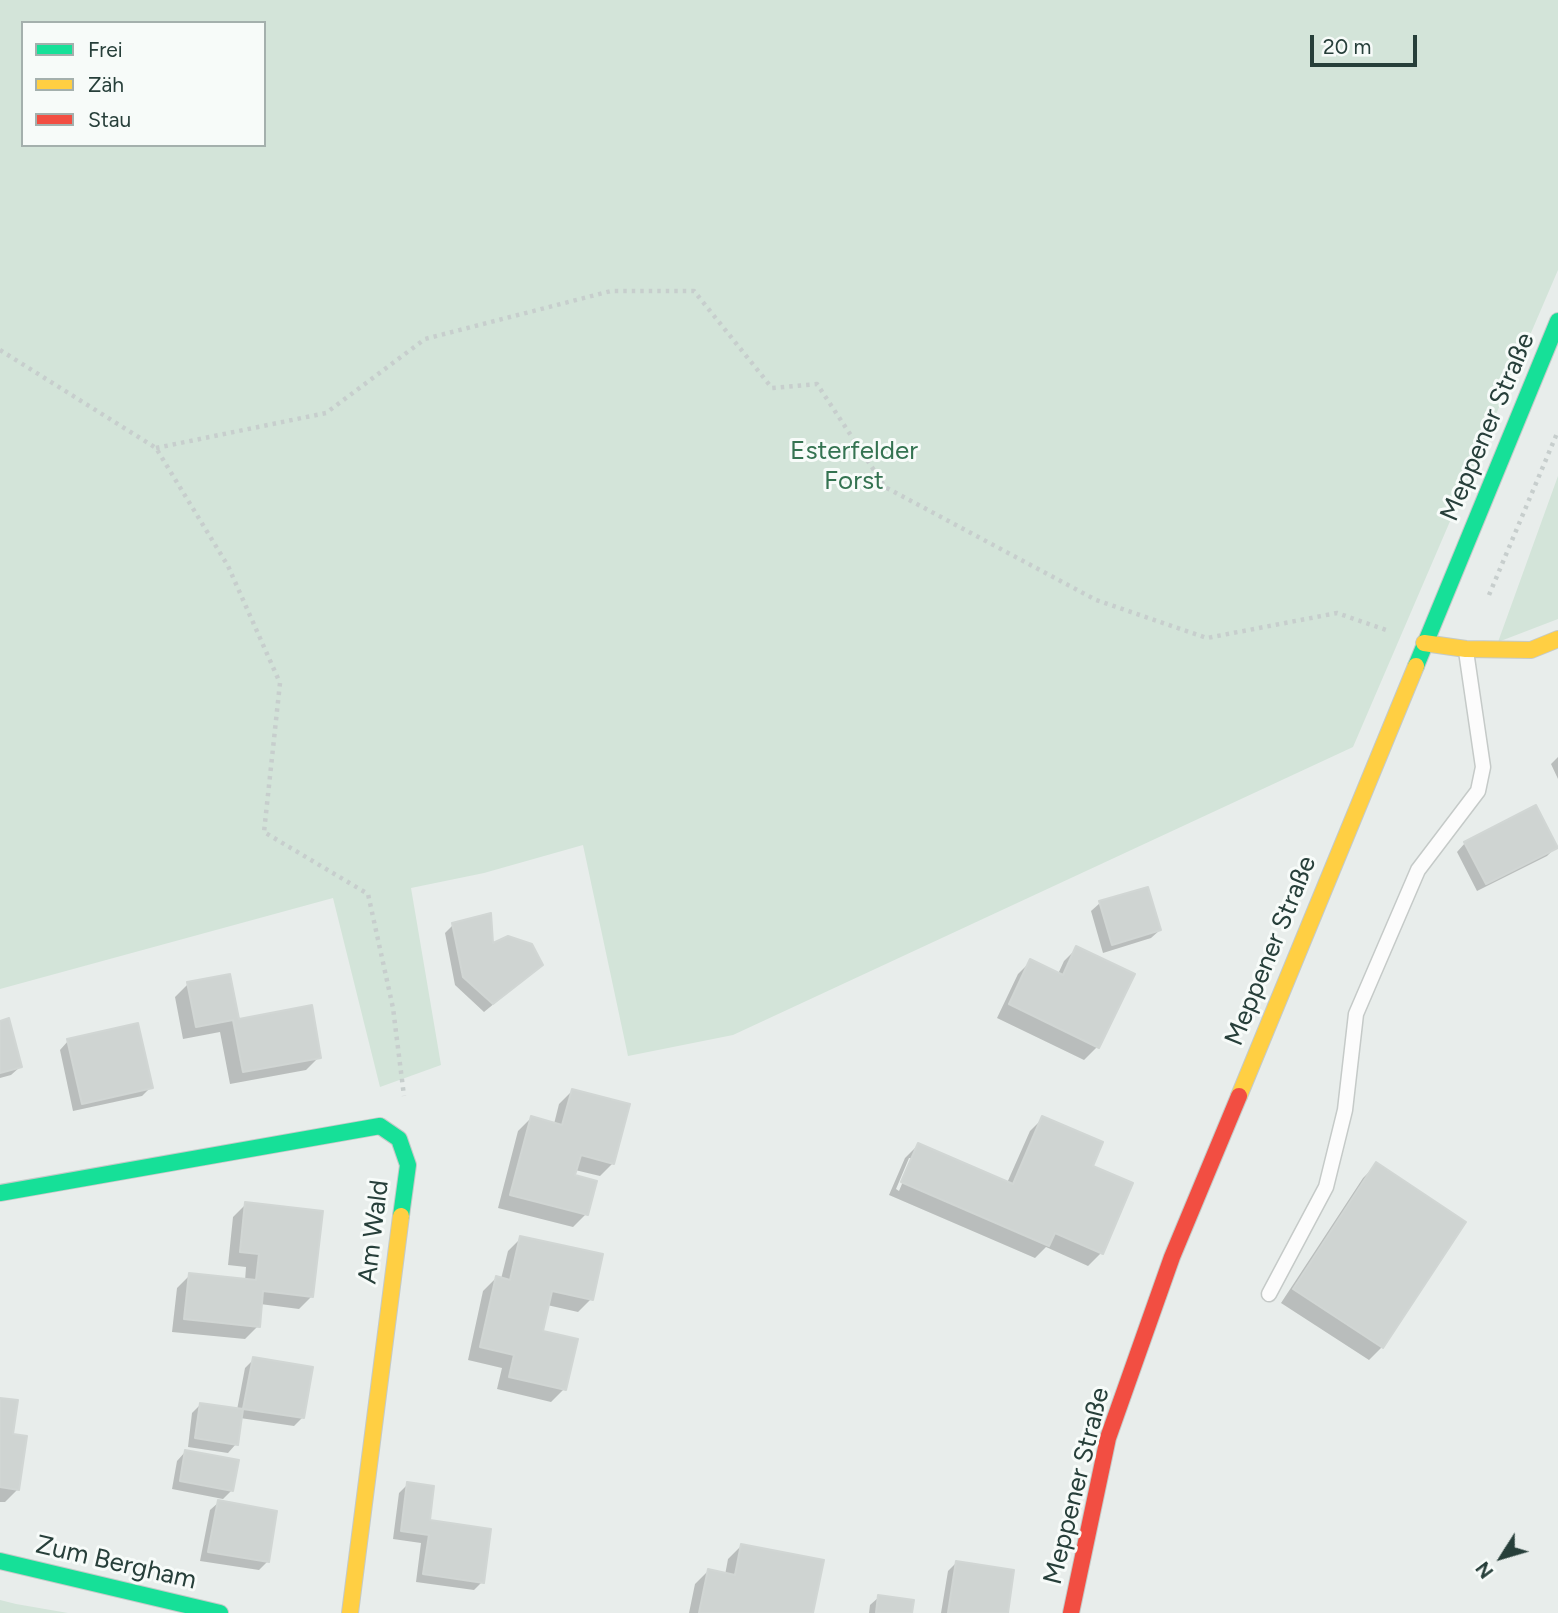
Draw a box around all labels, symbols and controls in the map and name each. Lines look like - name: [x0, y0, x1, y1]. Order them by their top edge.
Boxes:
- legend: [21, 21, 266, 147]
- scale bar: [1313, 21, 1420, 65]
- text: 20 m: [1323, 34, 1371, 59]
- text: Frei: [88, 37, 123, 62]
- text: Zäh: [88, 72, 124, 97]
- text: Stau: [88, 107, 131, 132]
- street label: Meppener Straße: [1434, 328, 1542, 526]
- park label: Esterfelder Forst: [790, 435, 918, 496]
- street label: Meppener Straße: [1219, 852, 1323, 1050]
- street label: Am Wald: [352, 1178, 396, 1286]
- street label: Meppener Straße: [1037, 1384, 1117, 1588]
- north arrow: [1467, 1522, 1537, 1592]
- street label: Zum Bergham: [33, 1529, 199, 1597]
- text: N: [1471, 1557, 1498, 1583]

